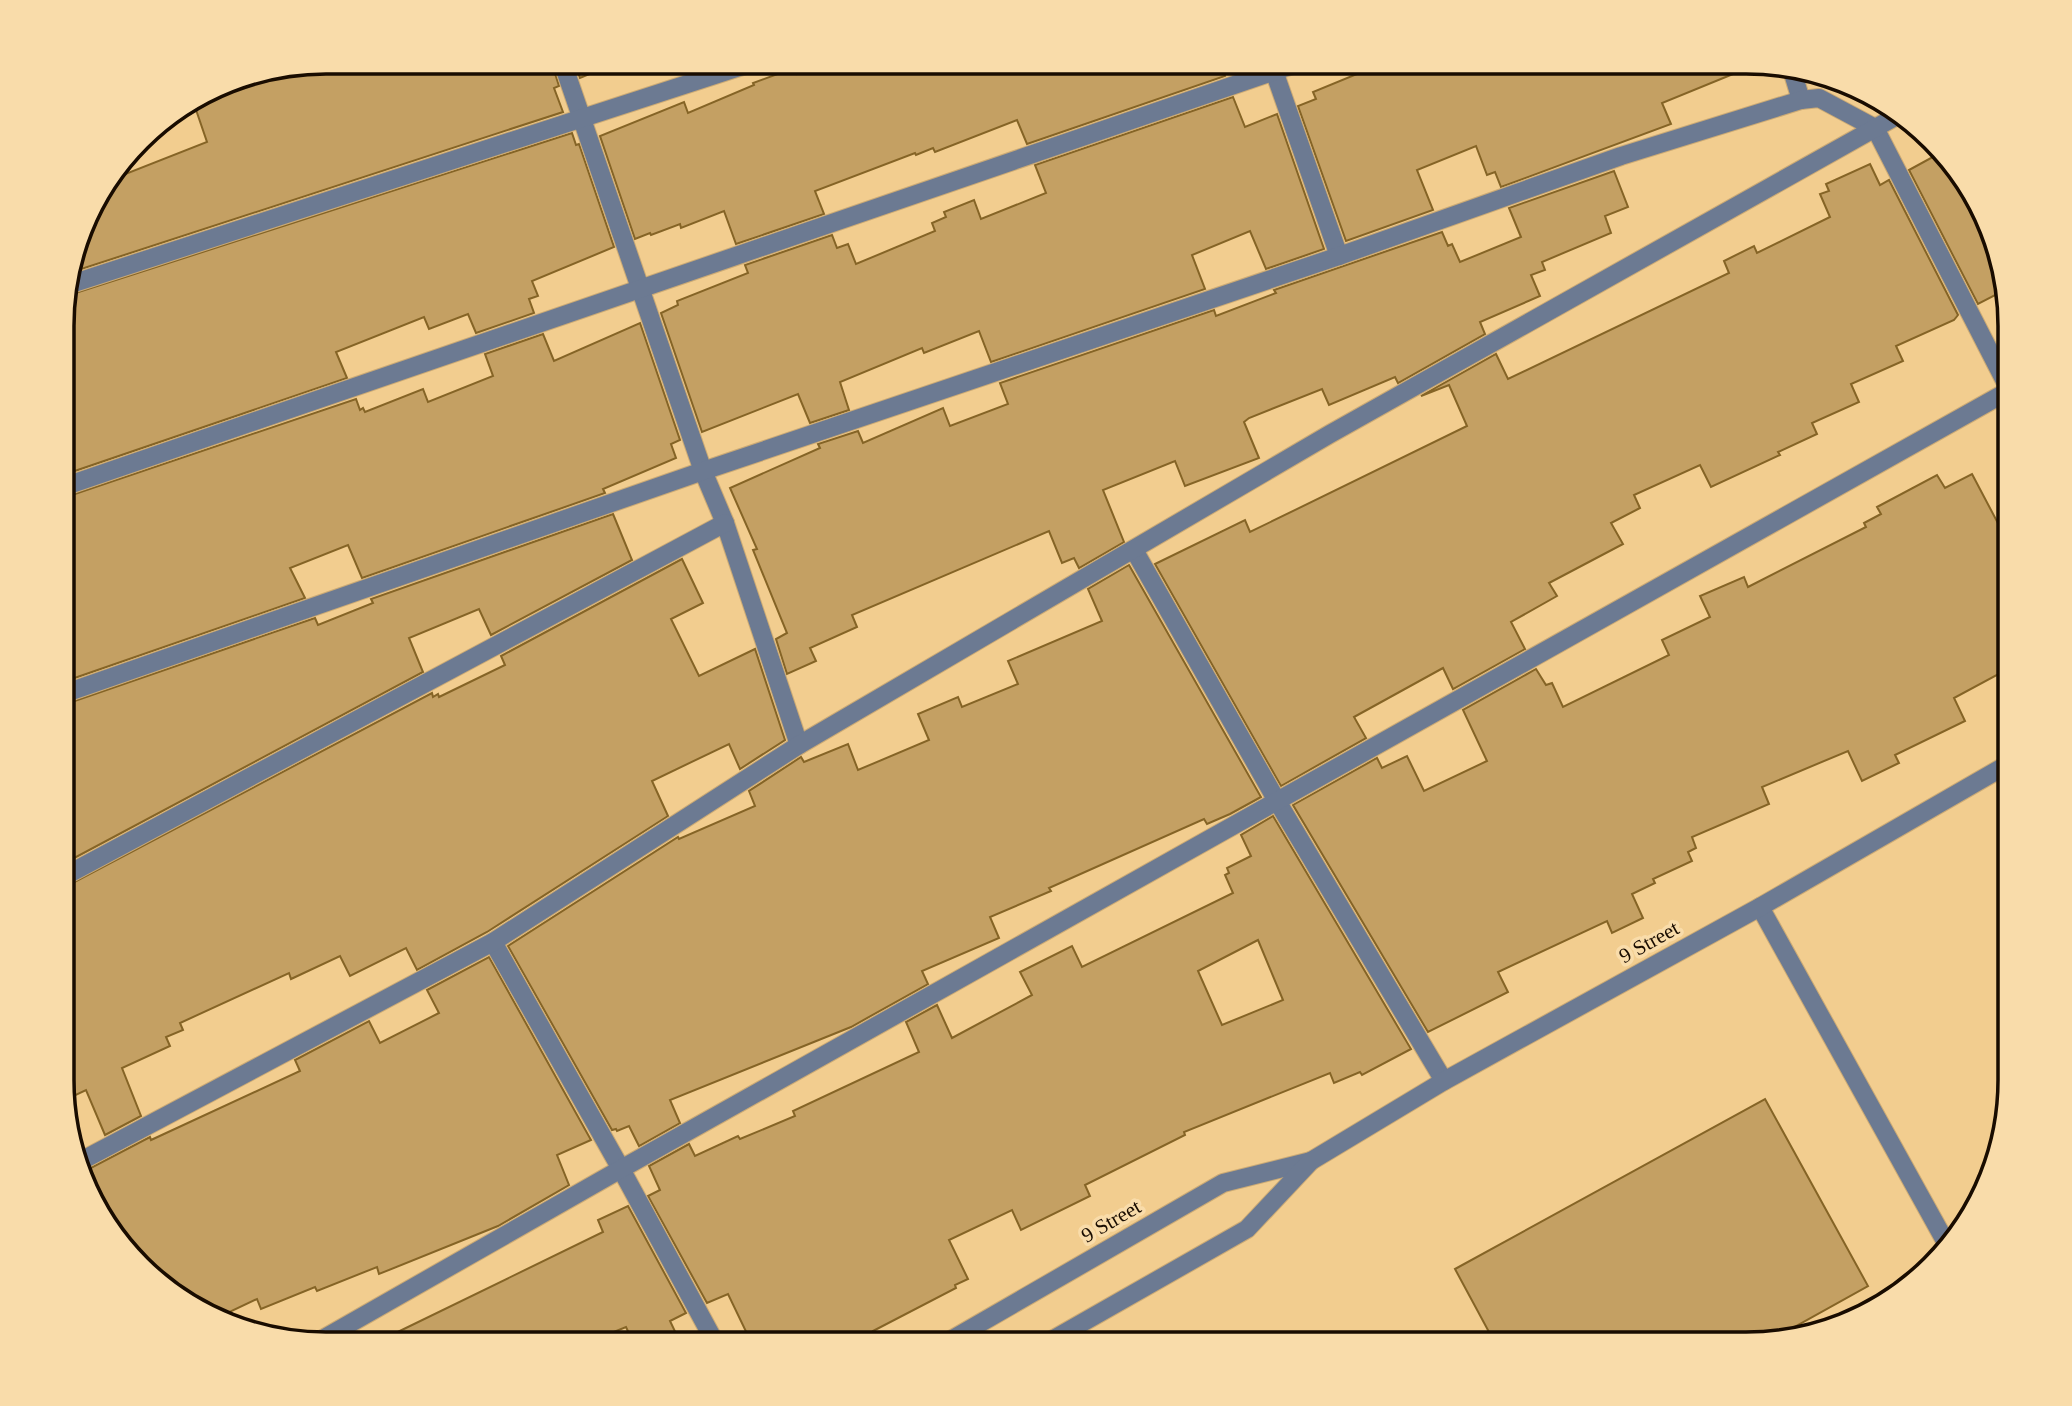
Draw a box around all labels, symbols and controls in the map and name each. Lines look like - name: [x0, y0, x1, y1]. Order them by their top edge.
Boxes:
- street label: 9 Street: [1615, 916, 1683, 968]
- street label: 9 Street: [1077, 1194, 1145, 1248]

